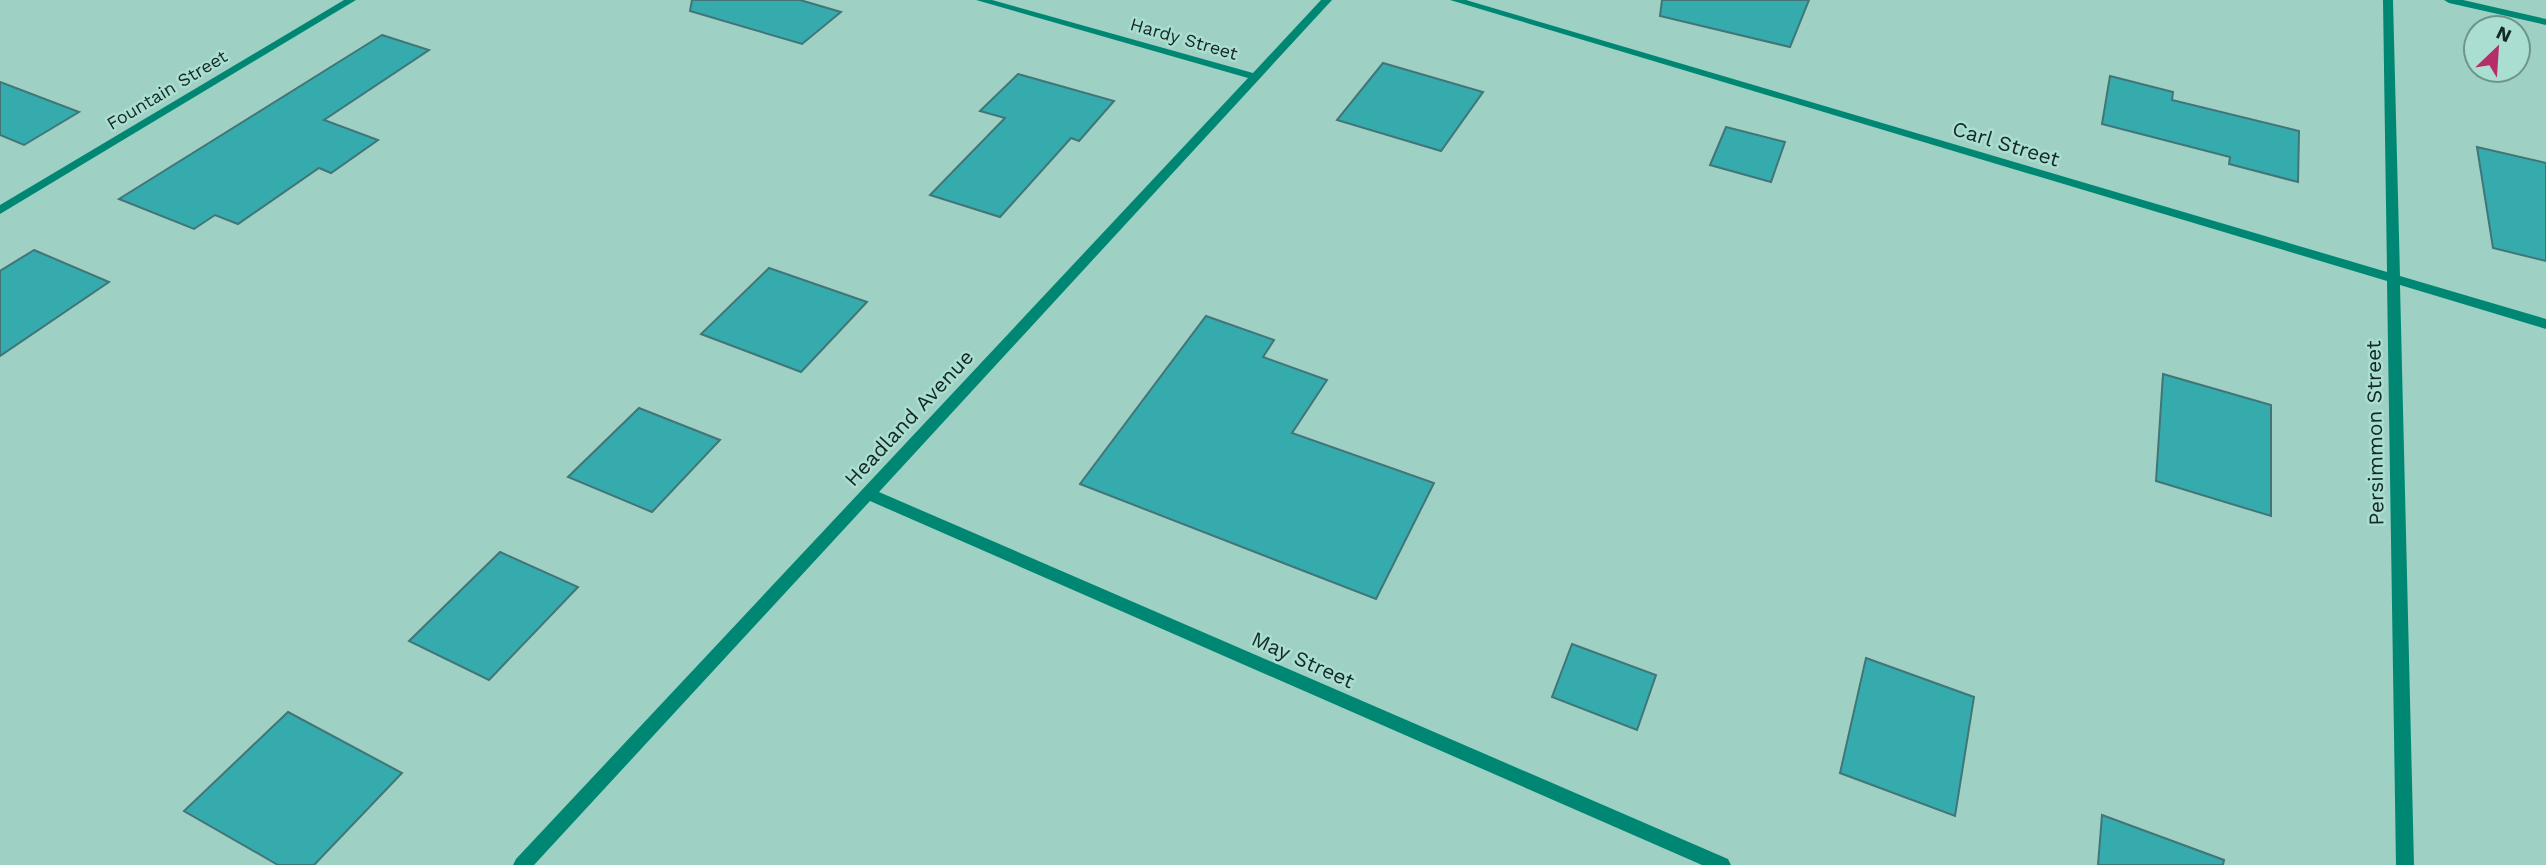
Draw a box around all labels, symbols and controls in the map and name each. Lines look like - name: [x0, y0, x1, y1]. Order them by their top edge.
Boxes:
- street label: Hardy Street: [1128, 13, 1241, 64]
- north arrow: [2462, 14, 2532, 84]
- text: N: [2493, 21, 2515, 47]
- street label: Fountain Street: [103, 45, 231, 134]
- street label: Carl Street: [1949, 115, 2063, 172]
- street label: Persimmon Street: [2360, 340, 2389, 526]
- street label: Headland Avenue: [839, 344, 978, 491]
- street label: May Street: [1248, 626, 1359, 693]

